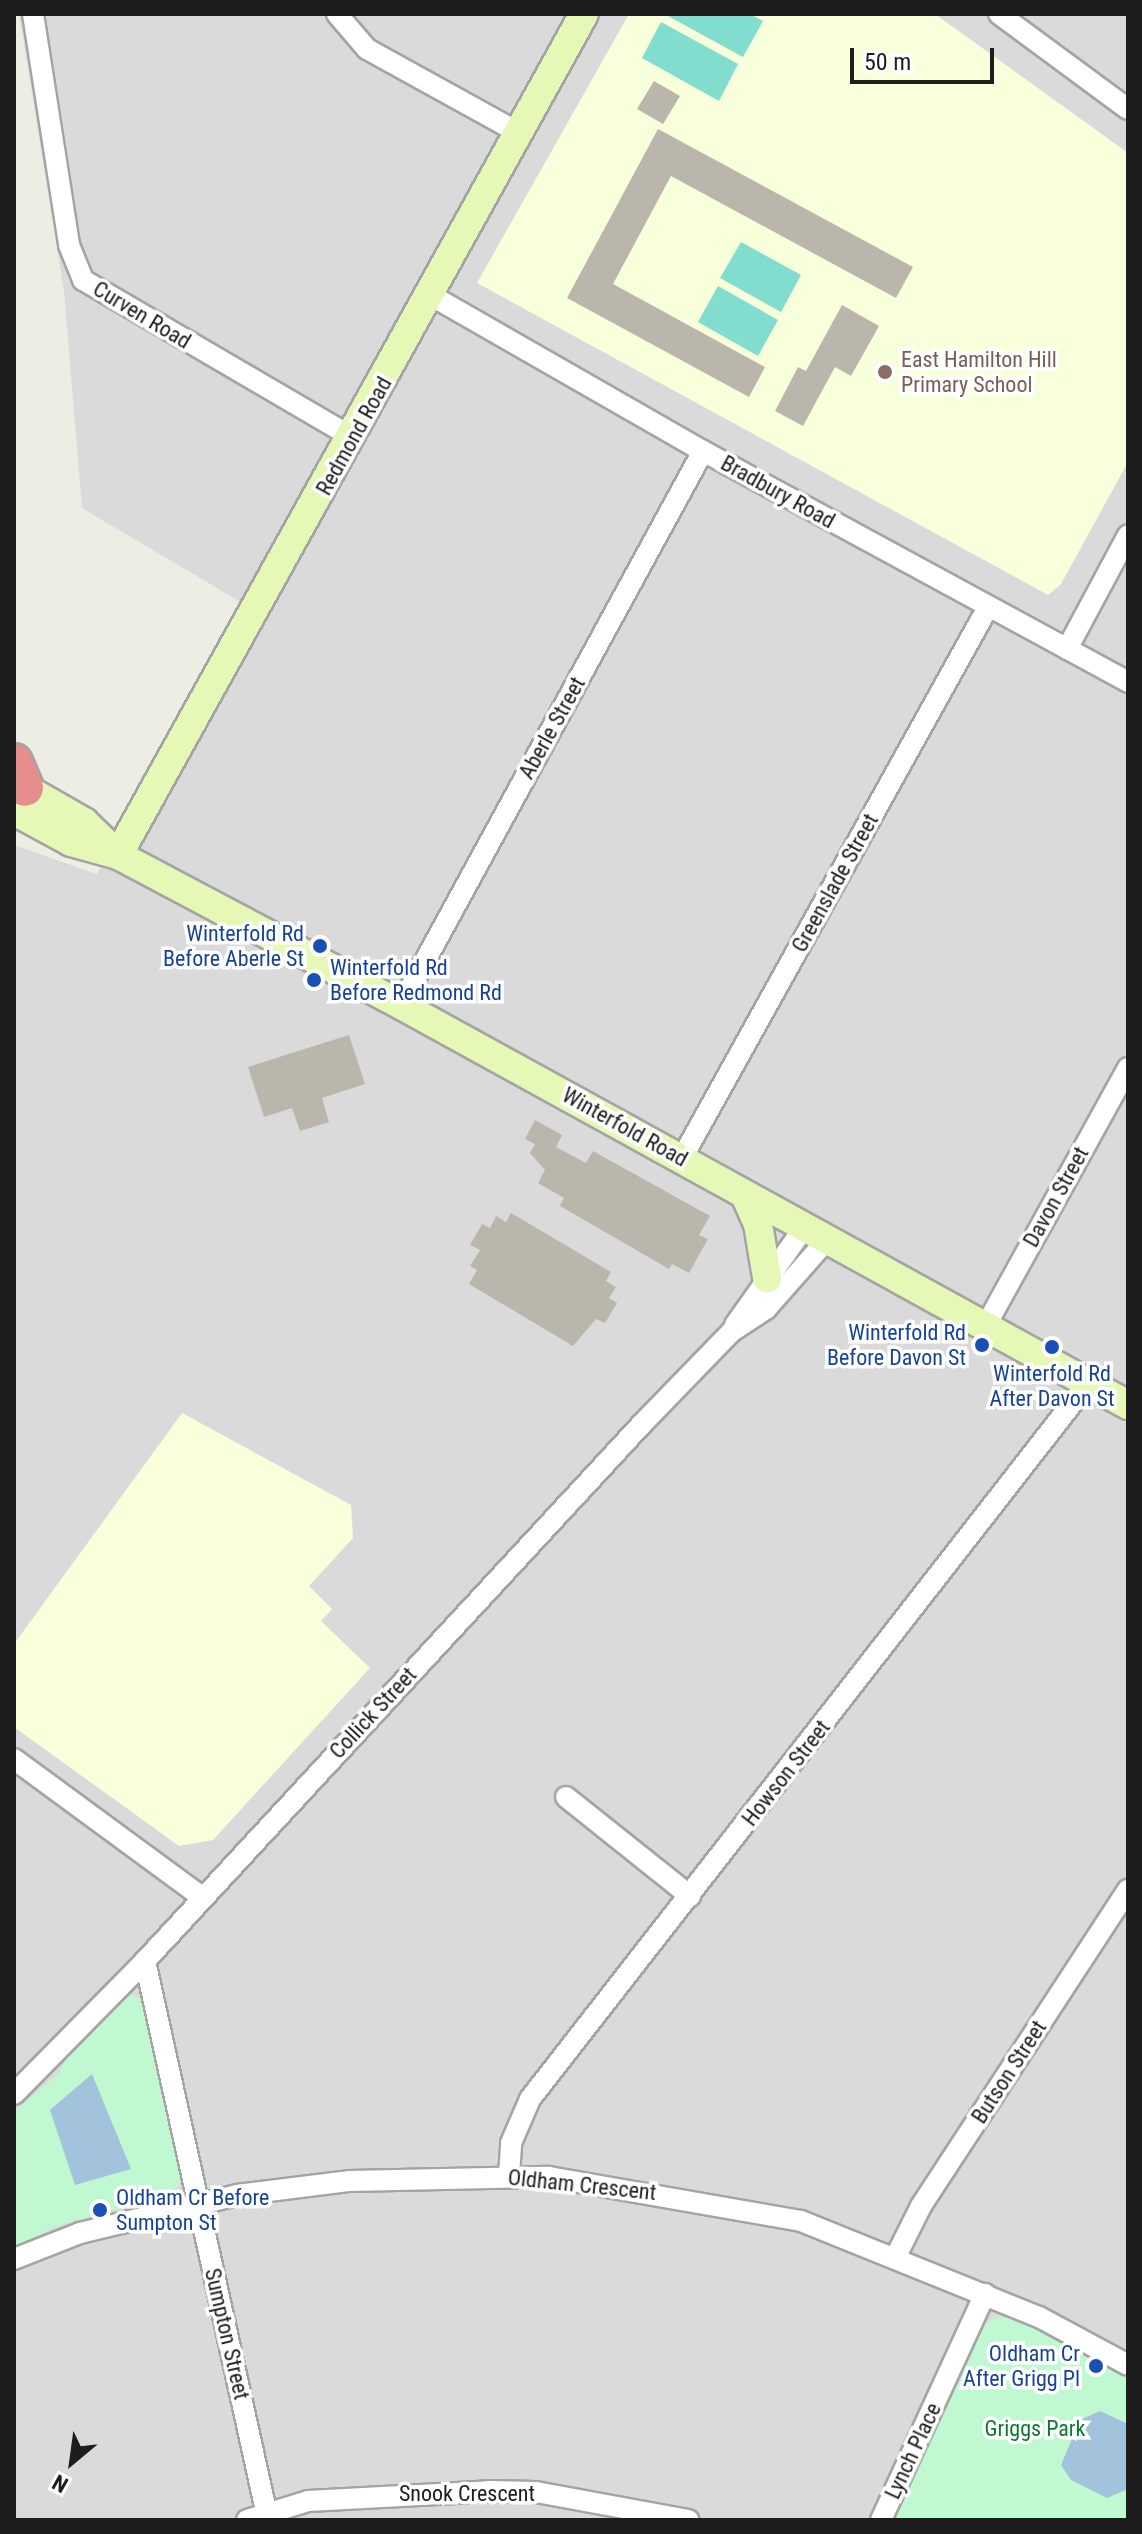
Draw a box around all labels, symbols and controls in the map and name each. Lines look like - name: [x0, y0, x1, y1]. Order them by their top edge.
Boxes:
- scale bar: [854, 32, 998, 82]
- text: 50 m: [864, 48, 911, 76]
- street label: Curven Road: [88, 275, 196, 355]
- place label: East Hamilton Hill Primary School: [901, 346, 1057, 398]
- marker: East Hamilton Hill Primary School: [876, 363, 894, 381]
- street label: Redmond Road: [311, 372, 397, 500]
- street label: Bradbury Road: [716, 450, 840, 534]
- street label: Aberle Street: [513, 672, 591, 784]
- street label: Greenslade Street: [786, 809, 884, 957]
- place label: Winterfold Rd Before Aberle St: [163, 920, 304, 972]
- marker: Winterfold Rd Before Aberle St: [311, 937, 329, 955]
- place label: Winterfold Rd Before Redmond Rd: [330, 954, 502, 1006]
- marker: Winterfold Rd Before Redmond Rd: [305, 971, 323, 989]
- street label: Winterfold Road: [558, 1082, 692, 1172]
- street label: Davon Street: [1018, 1142, 1094, 1252]
- place label: Winterfold Rd Before Davon St: [827, 1319, 966, 1370]
- marker: Winterfold Rd Before Davon St: [973, 1336, 991, 1354]
- marker: Winterfold Rd After Davon St: [1043, 1338, 1061, 1356]
- place label: Winterfold Rd After Davon St: [989, 1360, 1115, 1412]
- street label: Collick Street: [324, 1662, 422, 1764]
- street label: Howson Street: [736, 1715, 836, 1831]
- street label: Butson Street: [966, 2016, 1052, 2128]
- street label: Oldham Crescent: [507, 2164, 657, 2206]
- place label: Oldham Cr Before Sumpton St: [116, 2184, 269, 2236]
- marker: Oldham Cr Before Sumpton St: [91, 2201, 109, 2219]
- street label: Sumpton Street: [199, 2266, 255, 2402]
- place label: Oldham Cr After Grigg Pl: [963, 2340, 1080, 2392]
- marker: Oldham Cr After Grigg Pl: [1087, 2357, 1105, 2375]
- street label: Lynch Place: [879, 2399, 947, 2503]
- park label: Griggs Park: [985, 2416, 1085, 2442]
- north arrow: [32, 2422, 112, 2502]
- text: N: [48, 2469, 72, 2498]
- street label: Snook Crescent: [399, 2481, 535, 2507]

